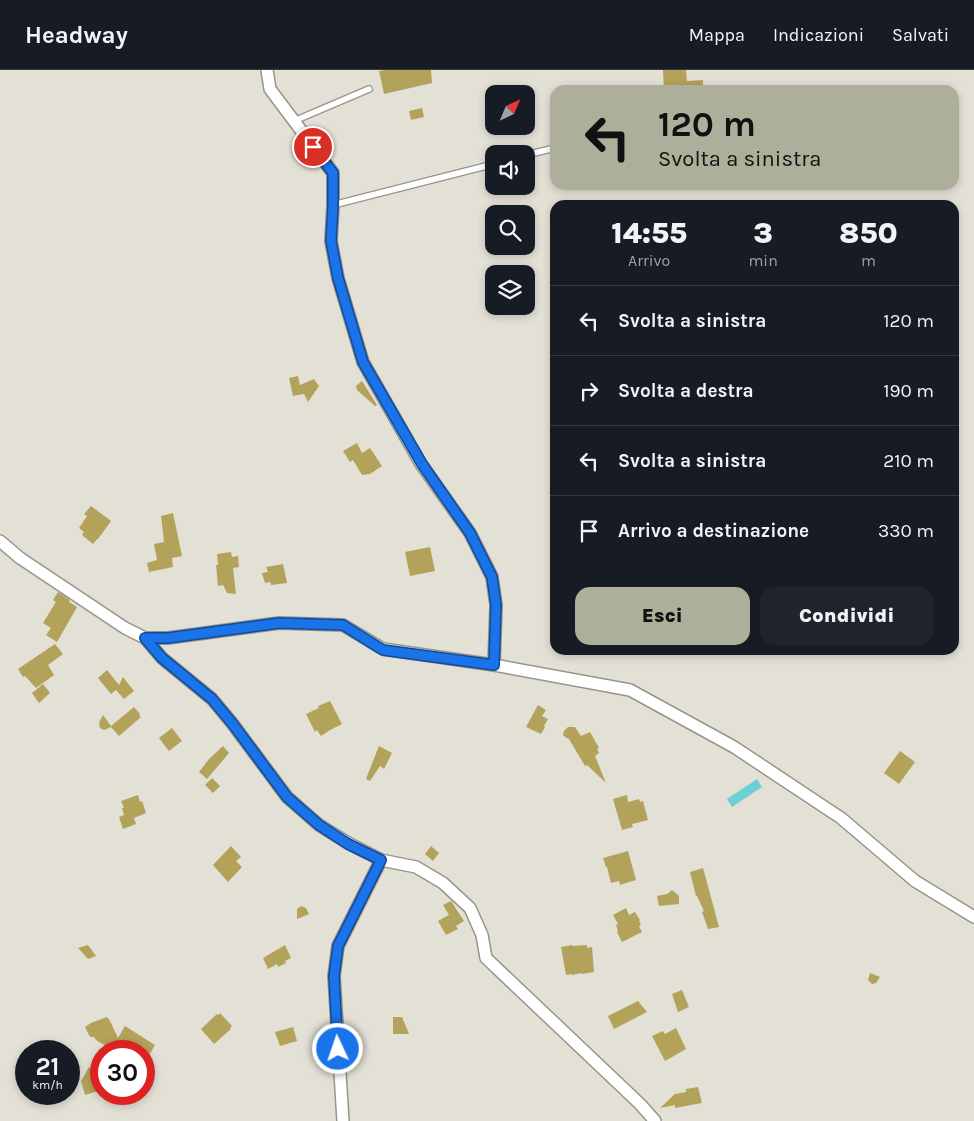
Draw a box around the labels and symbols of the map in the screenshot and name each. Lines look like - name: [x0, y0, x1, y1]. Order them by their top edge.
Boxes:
- north arrow: [485, 85, 535, 135]
- pin: [292, 126, 334, 168]
- position arrow: [311, 1022, 363, 1074]
- speed limit sign: 30: [90, 1040, 155, 1105]

